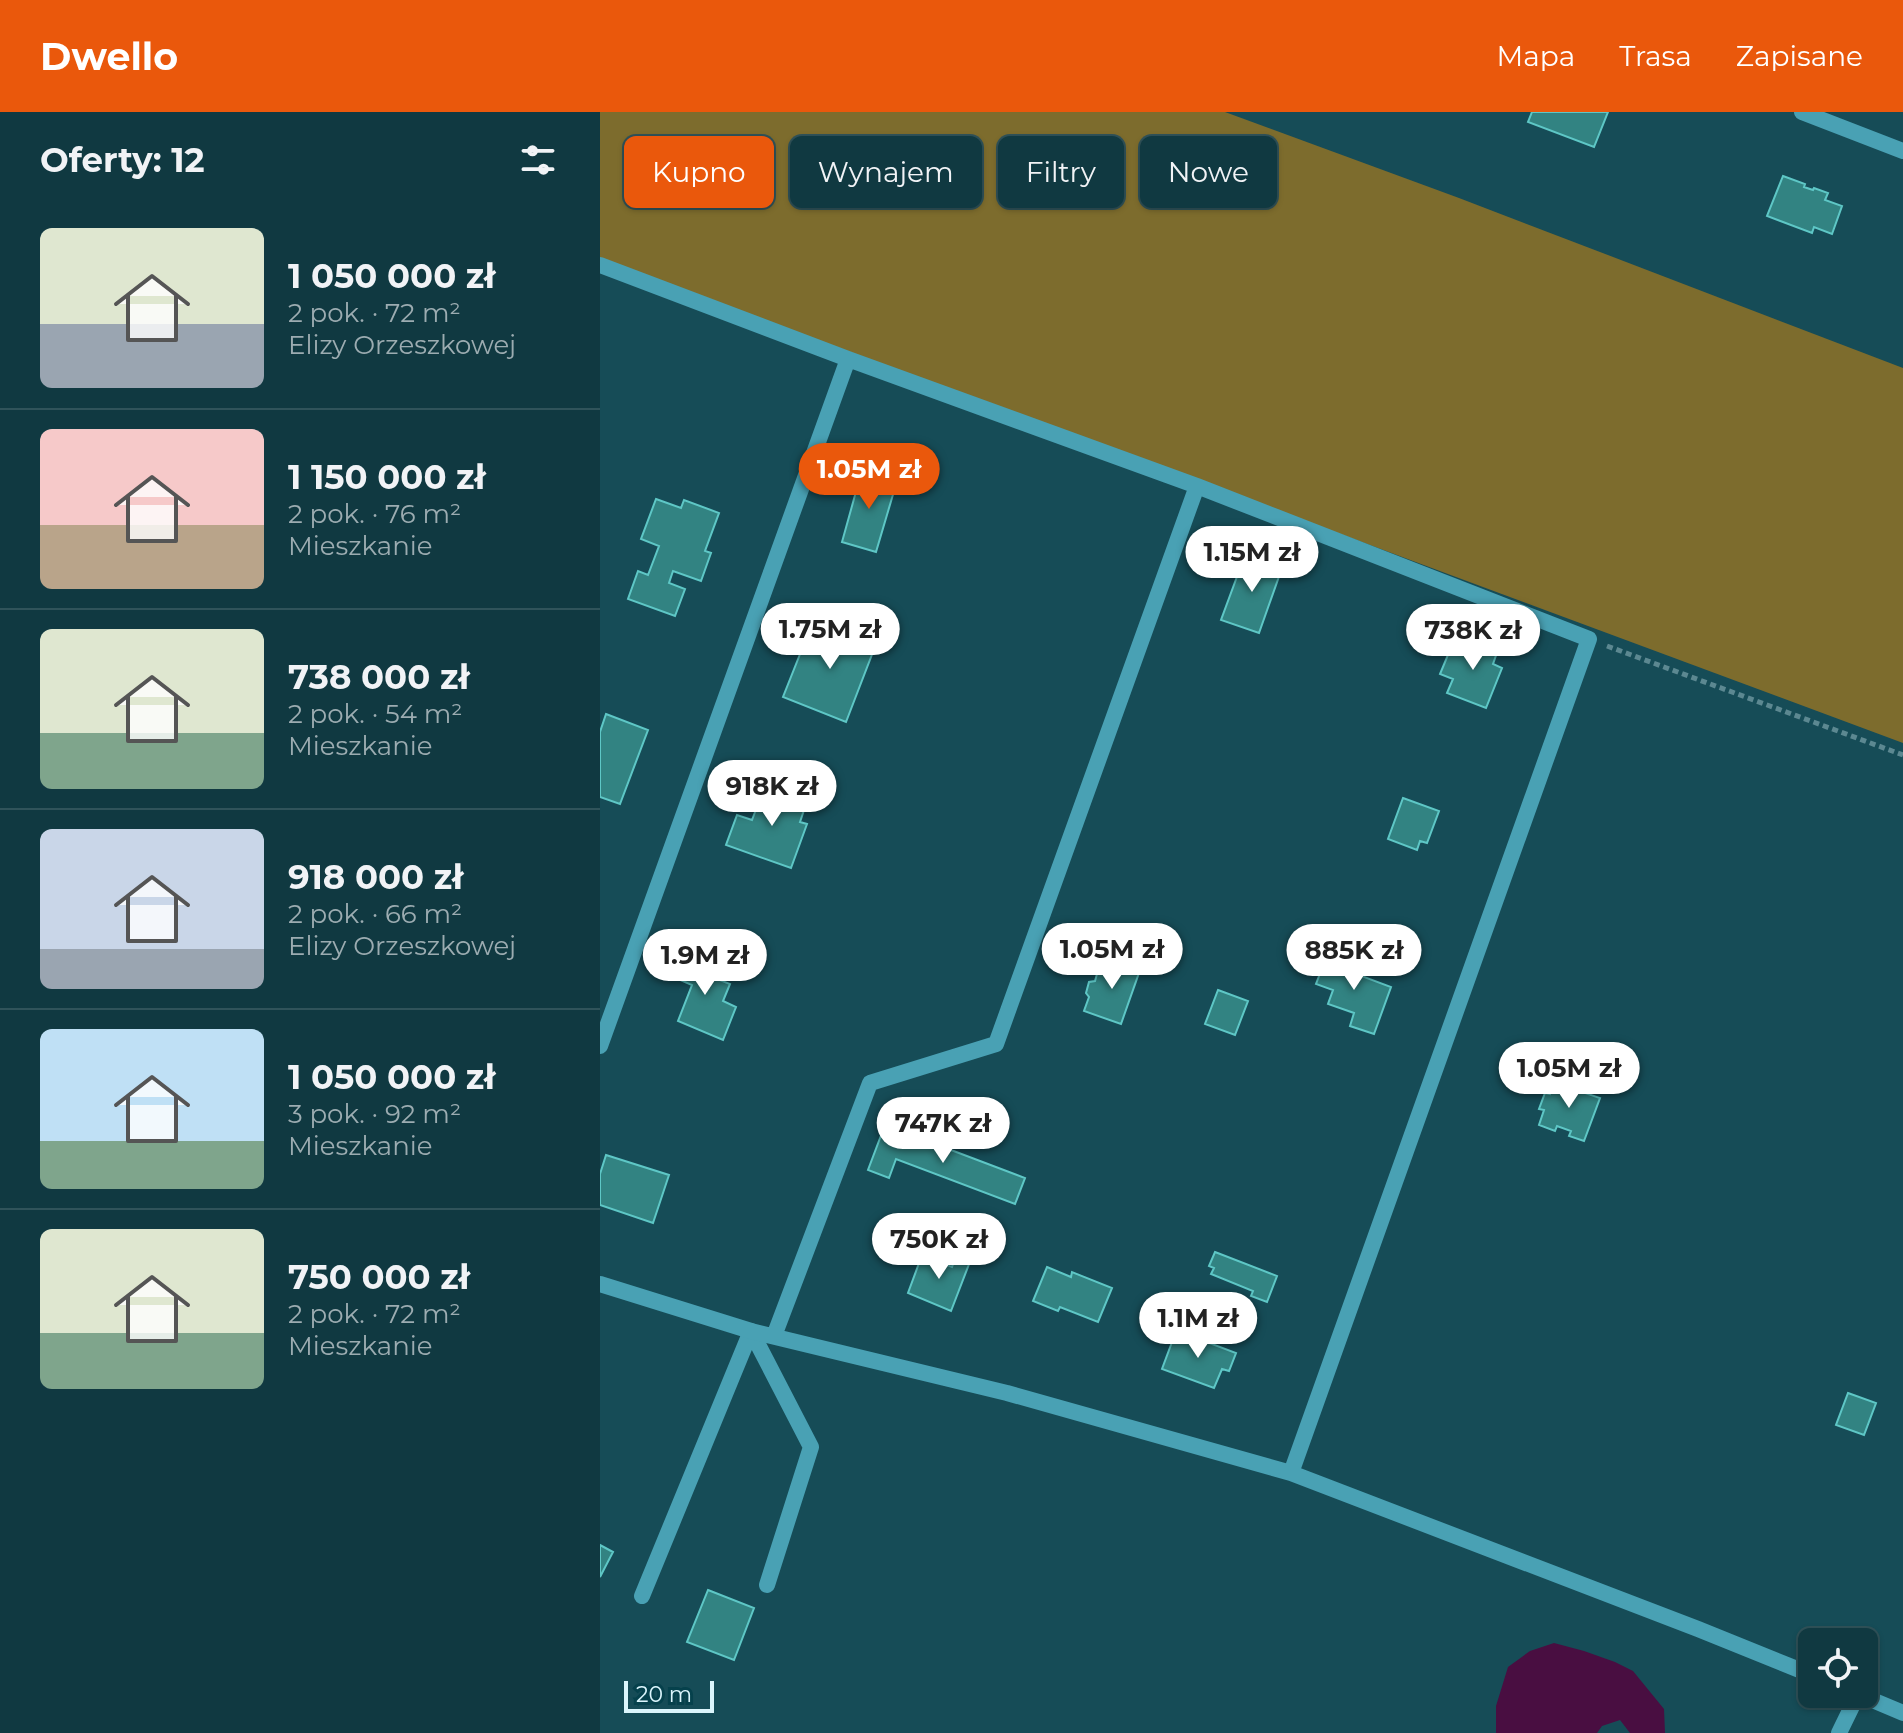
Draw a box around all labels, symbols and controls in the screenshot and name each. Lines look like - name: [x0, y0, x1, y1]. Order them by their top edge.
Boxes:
- text: Dwello: [40, 33, 178, 80]
- text: Mapa: [1497, 39, 1575, 73]
- text: Trasa: [1619, 39, 1692, 73]
- text: Zapisane: [1736, 39, 1863, 73]
- chip: Kupno: [624, 136, 774, 208]
- chip: Wynajem: [790, 136, 982, 208]
- chip: Filtry: [998, 136, 1124, 208]
- chip: Nowe: [1140, 136, 1277, 208]
- icon: filters: [516, 138, 560, 182]
- text: Oferty: 12: [40, 139, 205, 181]
- text: 1 050 000 zł: [288, 255, 495, 297]
- icon: home: [104, 260, 200, 356]
- text: 2 pok. · 72 m²: [288, 297, 461, 329]
- text: Elizy Orzeszkowej: [288, 329, 516, 361]
- pin: 1.05M zł: [786, 443, 952, 511]
- text: 1.05M zł: [817, 453, 921, 485]
- text: 1 150 000 zł: [288, 456, 486, 498]
- icon: home: [104, 461, 200, 557]
- text: 2 pok. · 76 m²: [288, 498, 461, 530]
- pin: 1.15M zł: [1169, 526, 1335, 594]
- text: Mieszkanie: [288, 530, 432, 562]
- text: 1.15M zł: [1203, 536, 1301, 568]
- pin: 1.75M zł: [747, 603, 913, 671]
- pin: 738K zł: [1399, 604, 1547, 672]
- text: 1.75M zł: [779, 613, 881, 645]
- text: 738K zł: [1424, 614, 1522, 646]
- text: 738 000 zł: [288, 656, 470, 698]
- icon: home: [104, 661, 200, 757]
- text: 2 pok. · 54 m²: [288, 698, 463, 730]
- text: Mieszkanie: [288, 730, 432, 762]
- pin: 918K zł: [698, 760, 846, 828]
- text: 918K zł: [725, 770, 819, 802]
- text: 918 000 zł: [288, 856, 463, 898]
- icon: home: [104, 861, 200, 957]
- text: 2 pok. · 66 m²: [288, 898, 462, 930]
- pin: 1.05M zł: [1029, 923, 1195, 991]
- pin: 885K zł: [1280, 924, 1428, 992]
- pin: 1.9M zł: [631, 929, 779, 997]
- text: Elizy Orzeszkowej: [288, 930, 516, 962]
- text: 1.05M zł: [1060, 933, 1164, 965]
- text: 885K zł: [1304, 934, 1404, 966]
- text: 1.9M zł: [661, 939, 749, 971]
- pin: 1.05M zł: [1486, 1042, 1652, 1110]
- text: 1.05M zł: [1517, 1052, 1621, 1084]
- text: 1 050 000 zł: [288, 1056, 495, 1098]
- icon: home: [104, 1061, 200, 1157]
- pin: 747K zł: [869, 1097, 1017, 1165]
- text: 3 pok. · 92 m²: [288, 1098, 461, 1130]
- text: 747K zł: [895, 1107, 991, 1139]
- text: Mieszkanie: [288, 1130, 432, 1162]
- pin: 750K zł: [865, 1213, 1013, 1281]
- text: 750K zł: [890, 1223, 988, 1255]
- text: 750 000 zł: [288, 1256, 470, 1298]
- icon: home: [104, 1261, 200, 1357]
- pin: 1.1M zł: [1124, 1292, 1272, 1360]
- text: 2 pok. · 72 m²: [288, 1298, 461, 1330]
- text: 1.1M zł: [1157, 1302, 1239, 1334]
- text: Mieszkanie: [288, 1330, 432, 1362]
- map controls: [1798, 1628, 1878, 1708]
- button: locate: [1798, 1628, 1878, 1708]
- scale bar: [624, 1677, 714, 1713]
- text: 20 m: [636, 1681, 692, 1708]

